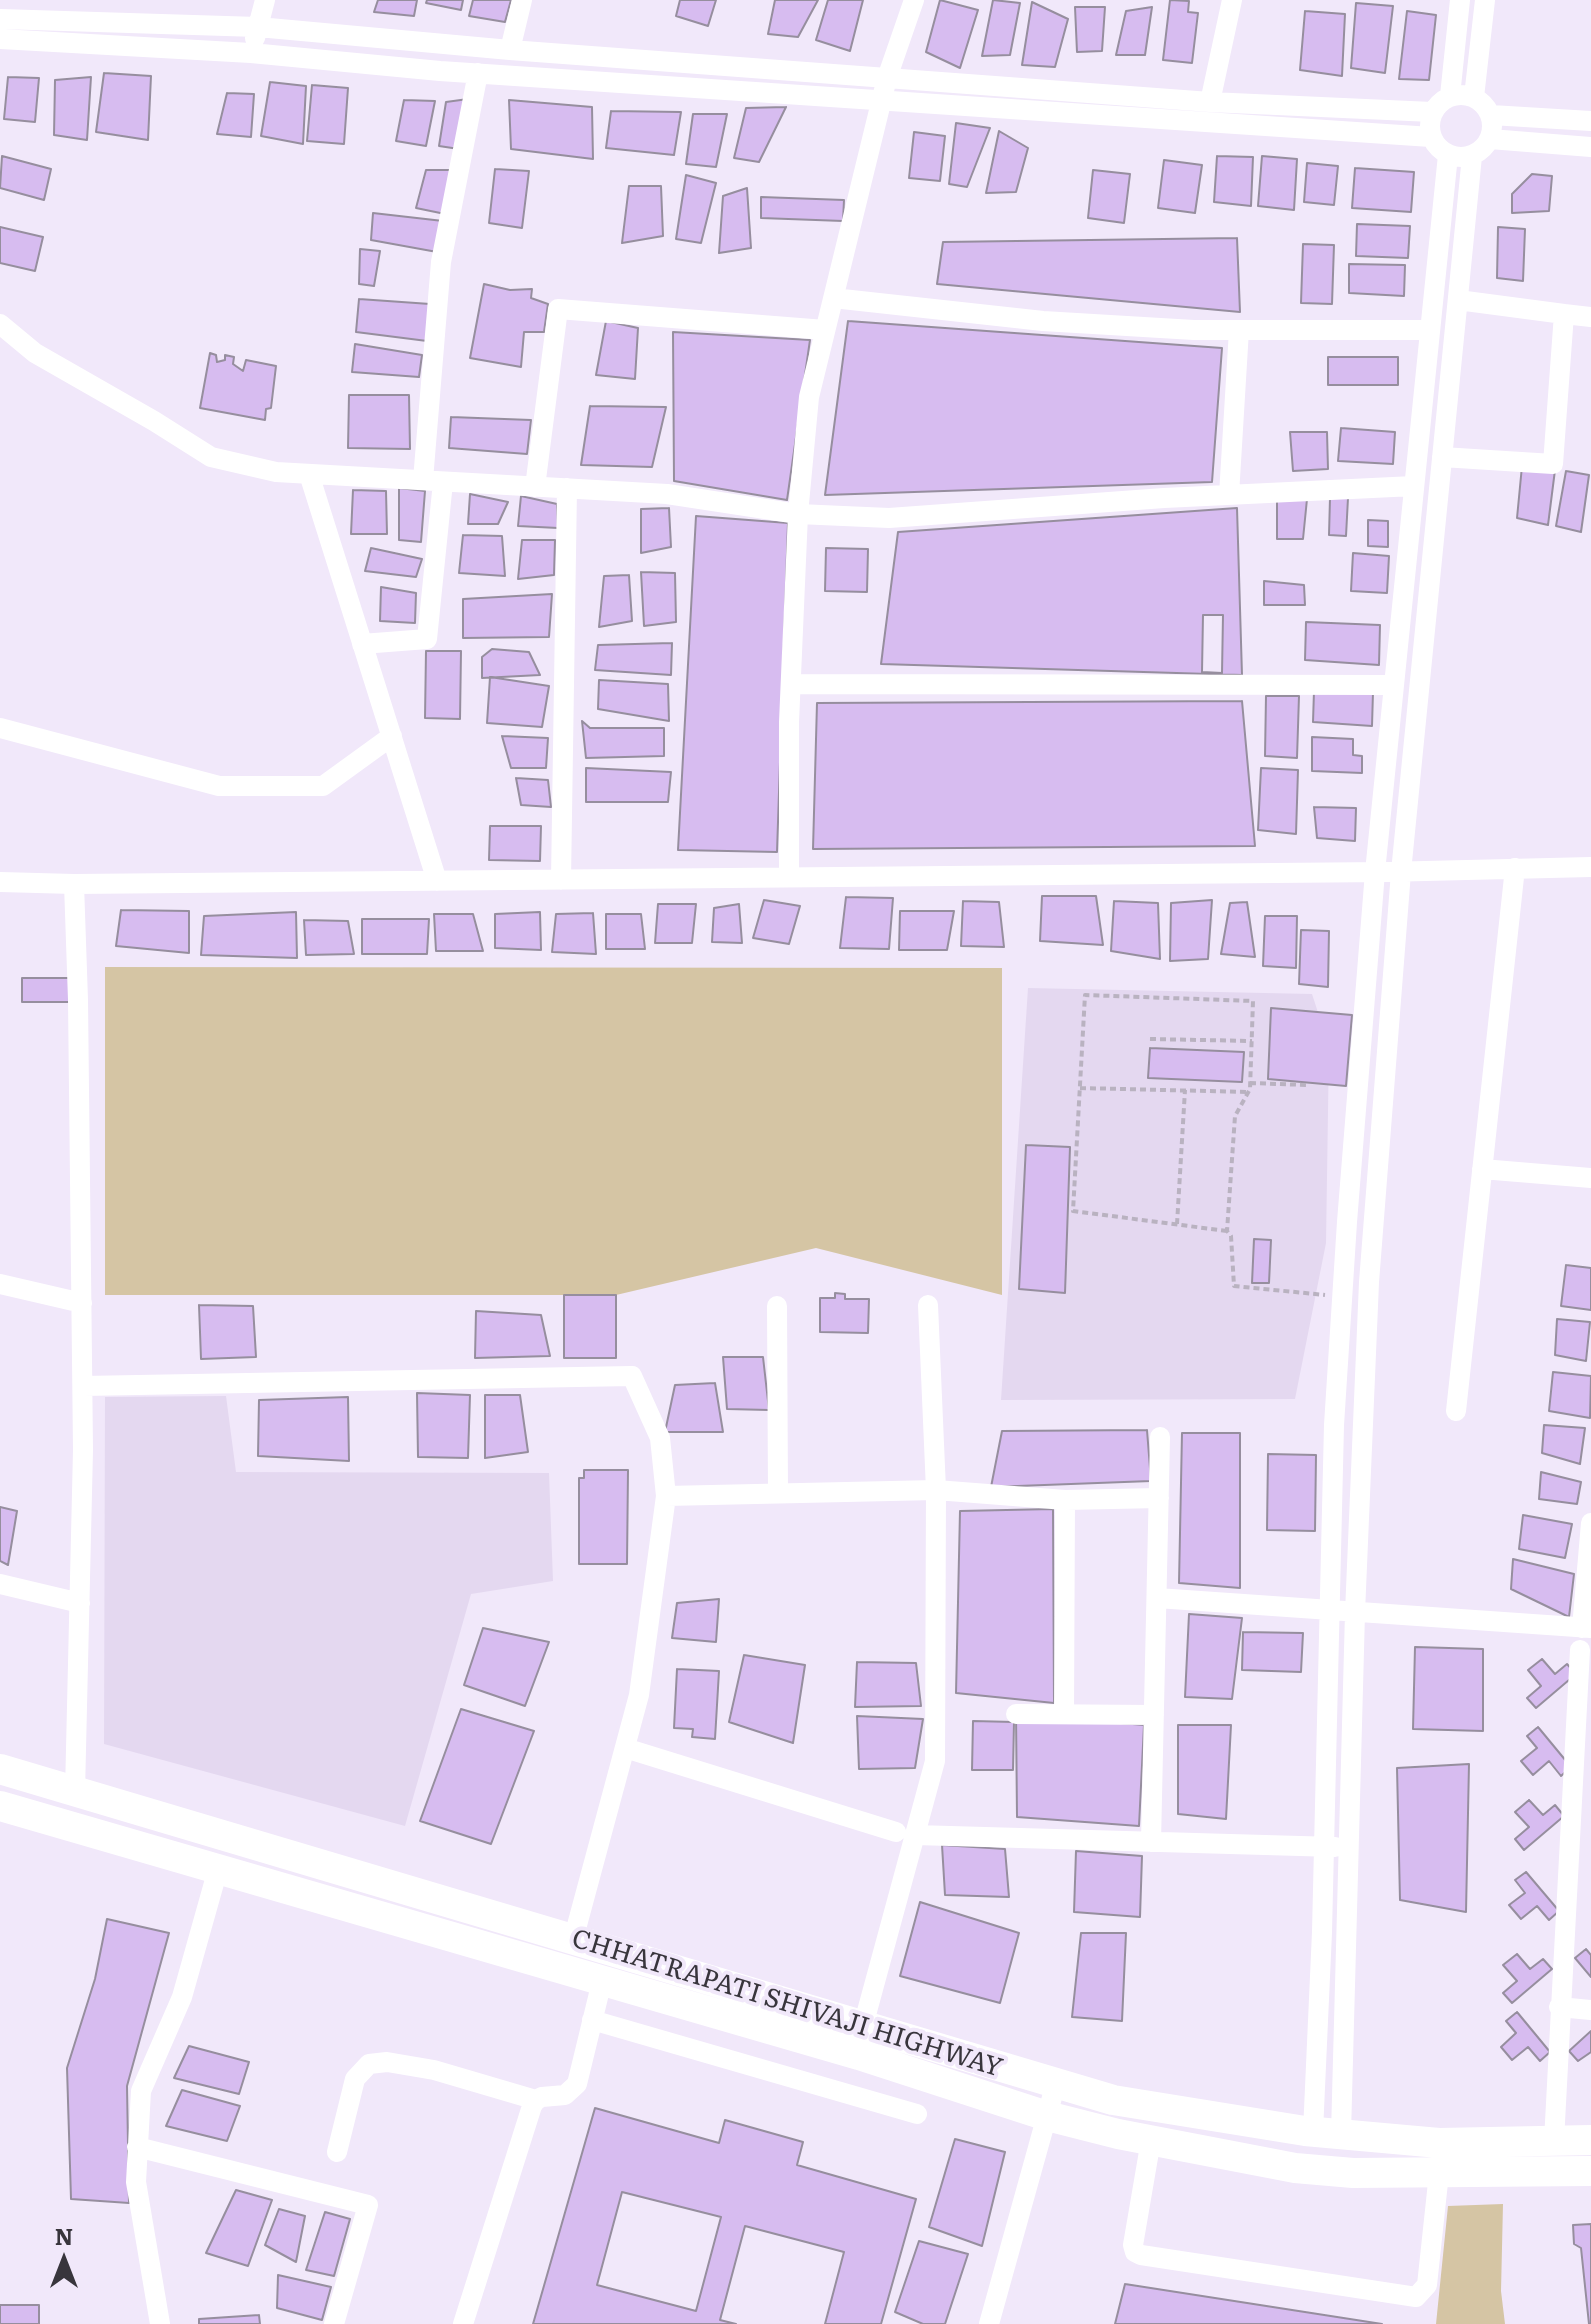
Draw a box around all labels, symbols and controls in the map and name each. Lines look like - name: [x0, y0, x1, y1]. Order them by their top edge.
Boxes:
- street label: CHHATRAPATI SHIVAJI HIGHWAY: [568, 1923, 1006, 2085]
- text: N: [55, 2219, 73, 2252]
- north arrow: [24, 2220, 104, 2300]

